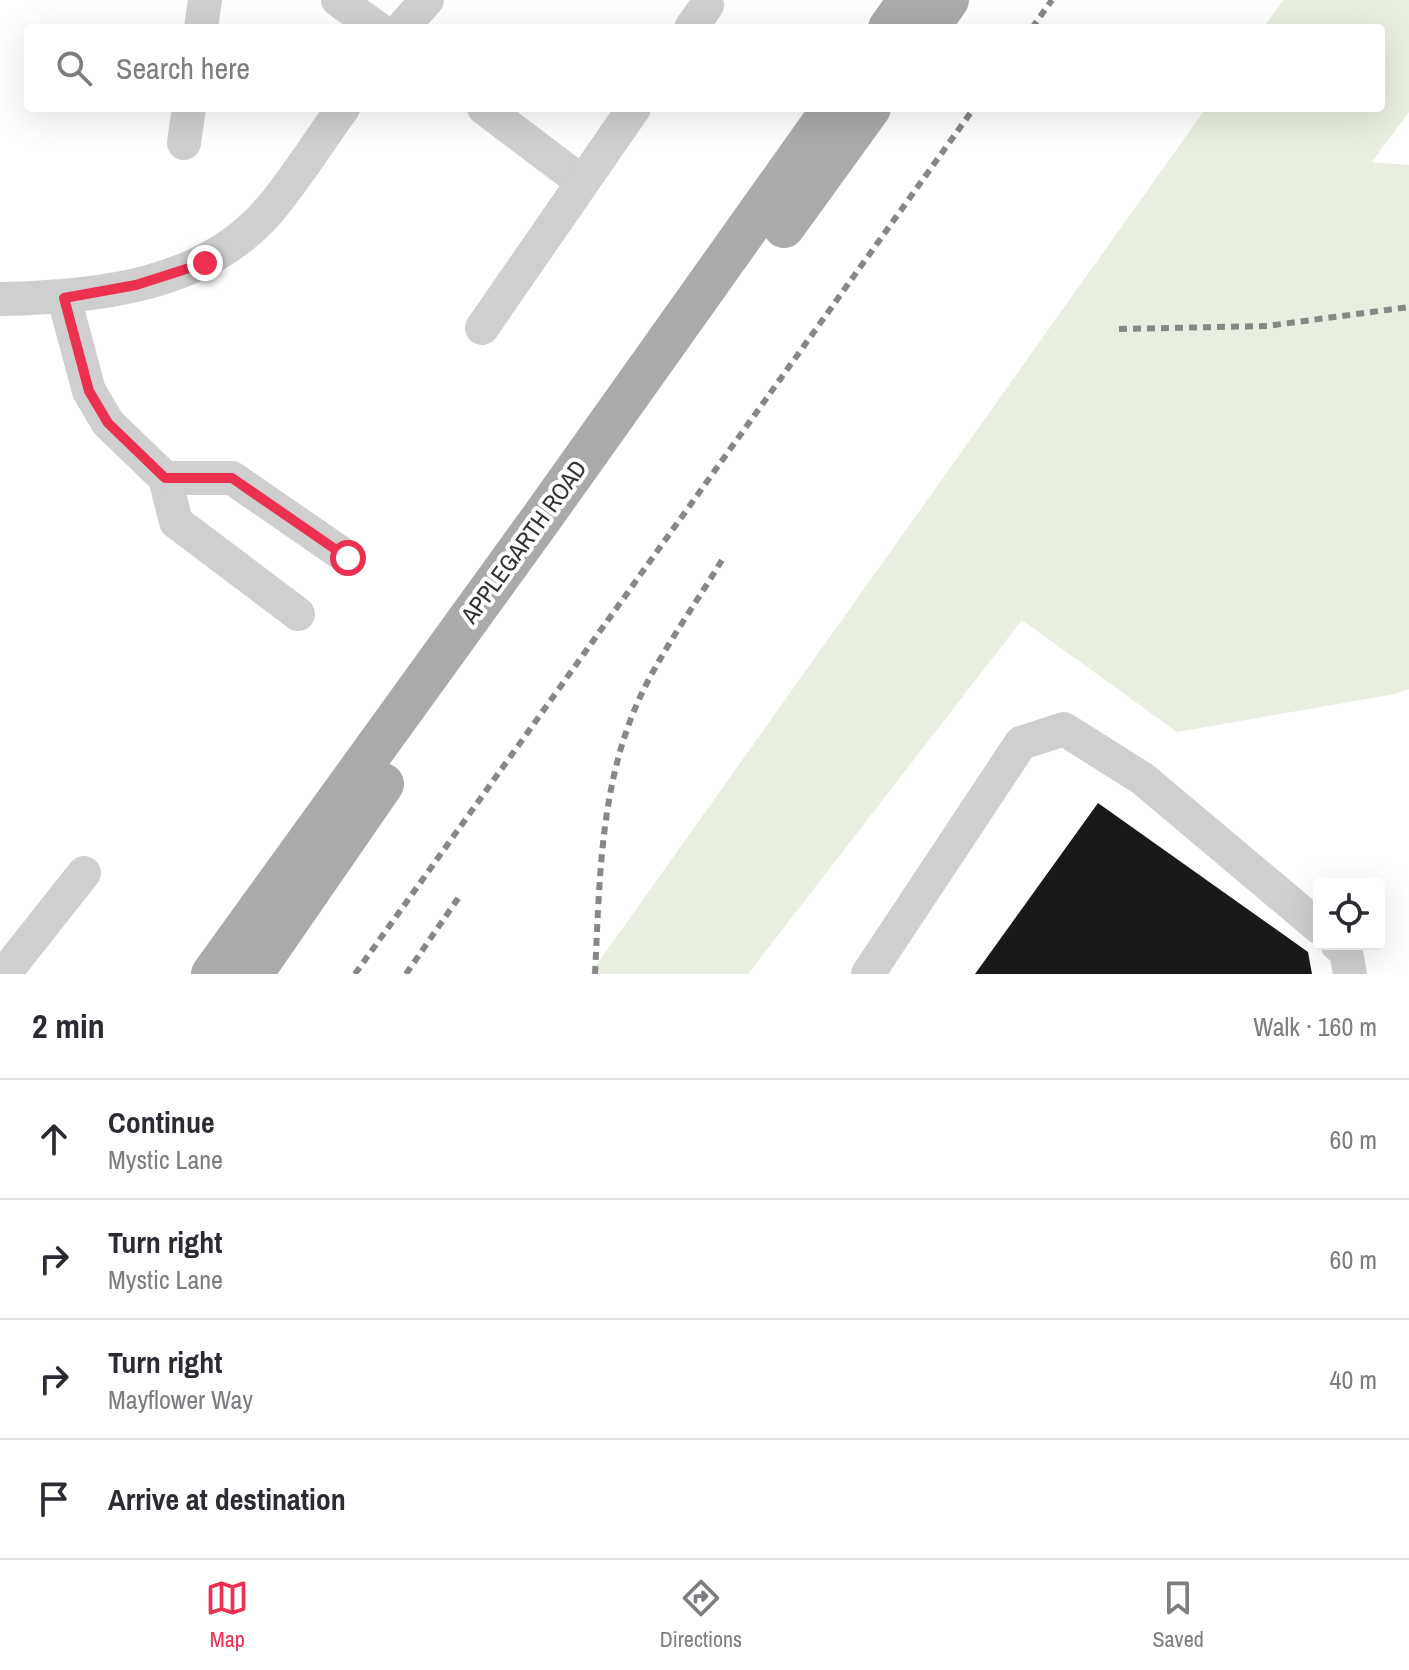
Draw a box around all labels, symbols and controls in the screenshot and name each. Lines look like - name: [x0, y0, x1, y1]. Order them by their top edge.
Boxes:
- search box: [24, 24, 1385, 112]
- icon: search: [52, 46, 96, 90]
- text: Search here: [116, 48, 250, 88]
- route end: [187, 245, 223, 281]
- street label: APPLEGARTH ROAD: [453, 453, 593, 630]
- route start: [330, 540, 366, 576]
- map controls: [1313, 878, 1385, 950]
- button: locate: [1313, 878, 1385, 950]
- text: 2 min: [32, 1003, 105, 1049]
- text: Walk · 160 m: [1253, 1009, 1377, 1044]
- text: Continue: [108, 1102, 215, 1142]
- icon: ahead: [32, 1117, 76, 1161]
- text: 60 m: [1330, 1122, 1377, 1157]
- text: Mystic Lane: [108, 1142, 223, 1177]
- text: Turn right: [108, 1222, 222, 1262]
- icon: right: [32, 1237, 76, 1281]
- text: 60 m: [1330, 1242, 1377, 1277]
- text: Mystic Lane: [108, 1262, 223, 1297]
- text: Turn right: [108, 1342, 222, 1382]
- icon: right: [32, 1357, 76, 1401]
- text: 40 m: [1330, 1362, 1377, 1397]
- text: Mayflower Way: [108, 1382, 253, 1417]
- icon: arrive: [32, 1477, 76, 1521]
- text: Arrive at destination: [108, 1479, 346, 1519]
- tab: Map: [205, 1576, 249, 1654]
- tab: Directions: [660, 1576, 742, 1654]
- tab: Saved: [1153, 1576, 1204, 1654]

